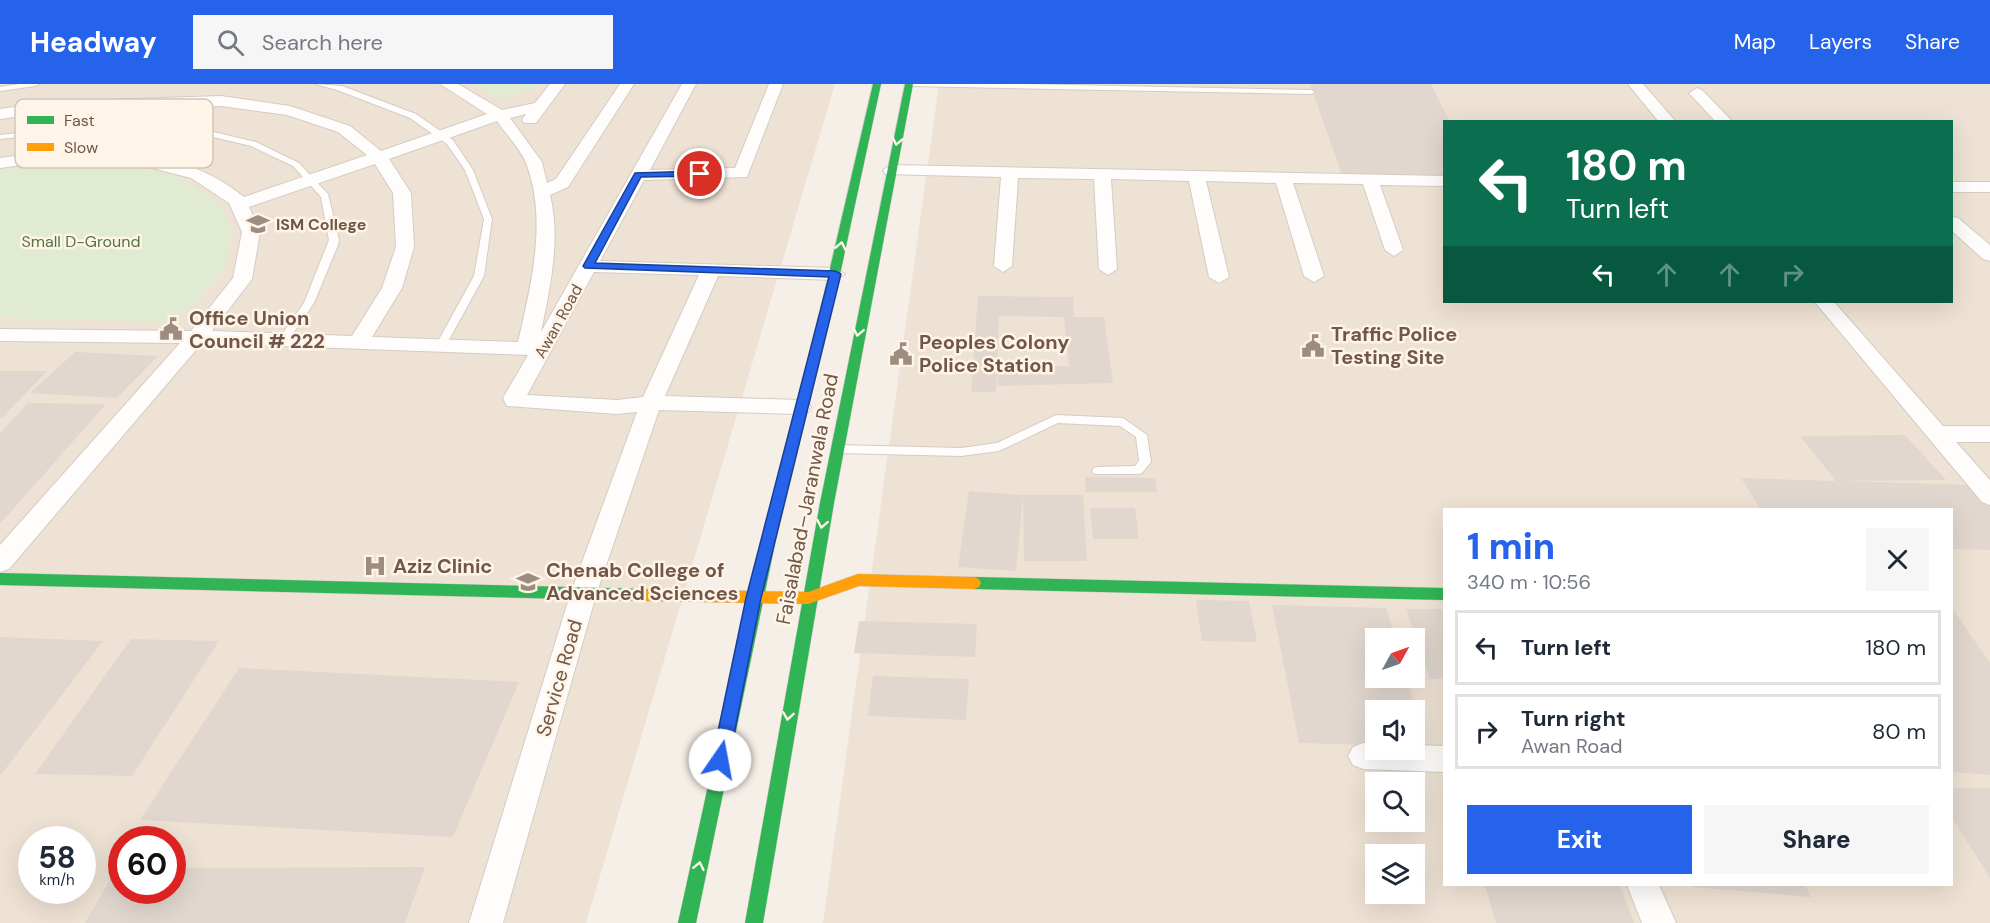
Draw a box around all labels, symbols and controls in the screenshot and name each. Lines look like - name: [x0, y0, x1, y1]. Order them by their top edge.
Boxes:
- search box: [193, 15, 613, 69]
- text: Headway: [30, 24, 157, 61]
- icon: search: [214, 26, 247, 59]
- text: Search here: [262, 28, 383, 57]
- text: Map: [1734, 28, 1776, 56]
- text: Layers: [1809, 28, 1872, 56]
- text: Share: [1905, 28, 1960, 56]
- legend: [15, 99, 213, 168]
- text: Fast: [64, 110, 95, 131]
- one-way arrow: [891, 136, 904, 146]
- text: Slow: [64, 137, 98, 158]
- text: 180 m: [1566, 138, 1687, 193]
- icon: left: [1467, 144, 1545, 222]
- pin: [674, 148, 725, 199]
- icon: arrive: [683, 157, 716, 190]
- text: Turn left: [1566, 191, 1669, 226]
- school or university icon: ISM College: [245, 211, 271, 237]
- place label: ISM College: [276, 214, 366, 235]
- park label: Small D-Ground: [22, 231, 140, 252]
- one-way arrow: [834, 241, 847, 251]
- icon: left: [1587, 258, 1620, 291]
- icon: ahead: [1650, 258, 1683, 291]
- icon: ahead: [1713, 258, 1746, 291]
- icon: right: [1776, 258, 1809, 291]
- street label: Awan Road: [530, 281, 587, 362]
- place label: Office Union Council # 222: [189, 305, 325, 354]
- public building icon: Office Union Council # 222: [158, 316, 184, 342]
- place label: Traffic Police Testing Site: [1331, 321, 1457, 370]
- one-way arrow: [852, 327, 865, 337]
- place label: Peoples Colony Police Station: [919, 329, 1069, 378]
- public building icon: Traffic Police Testing Site: [1300, 333, 1326, 359]
- public building icon: Peoples Colony Police Station: [888, 341, 914, 367]
- street label: Faisalabad–Jaranwala Road: [770, 371, 844, 627]
- one-way arrow: [816, 519, 829, 529]
- text: 1 min: [1467, 523, 1555, 570]
- button: close: [1866, 528, 1929, 591]
- hospital icon: Aziz Clinic: [362, 553, 388, 579]
- place label: Aziz Clinic: [393, 553, 493, 579]
- place label: Chenab College of Advanced Sciences: [546, 557, 738, 606]
- school or university icon: Chenab College of Advanced Sciences: [515, 569, 541, 595]
- text: 340 m · 10:56: [1467, 569, 1591, 595]
- street label: Service Road: [530, 617, 588, 739]
- north arrow: [1365, 628, 1425, 688]
- map controls: [1365, 628, 1425, 904]
- icon: left: [1470, 631, 1503, 664]
- text: Turn left: [1521, 633, 1611, 662]
- text: 180 m: [1865, 633, 1926, 662]
- button: sound: [1365, 700, 1425, 760]
- text: Turn right: [1521, 704, 1626, 733]
- one-way arrow: [783, 711, 795, 721]
- icon: right: [1470, 715, 1503, 748]
- text: 80 m: [1872, 717, 1926, 746]
- position arrow: [688, 728, 752, 792]
- text: Awan Road: [1521, 733, 1623, 759]
- button: search: [1365, 772, 1425, 832]
- button: Exit: [1467, 805, 1692, 874]
- button: Share: [1704, 805, 1929, 874]
- speed limit sign: 60: [108, 826, 186, 904]
- text: 58: [38, 838, 76, 877]
- button: layers: [1365, 844, 1425, 904]
- one-way arrow: [692, 861, 705, 871]
- text: km/h: [39, 870, 75, 890]

